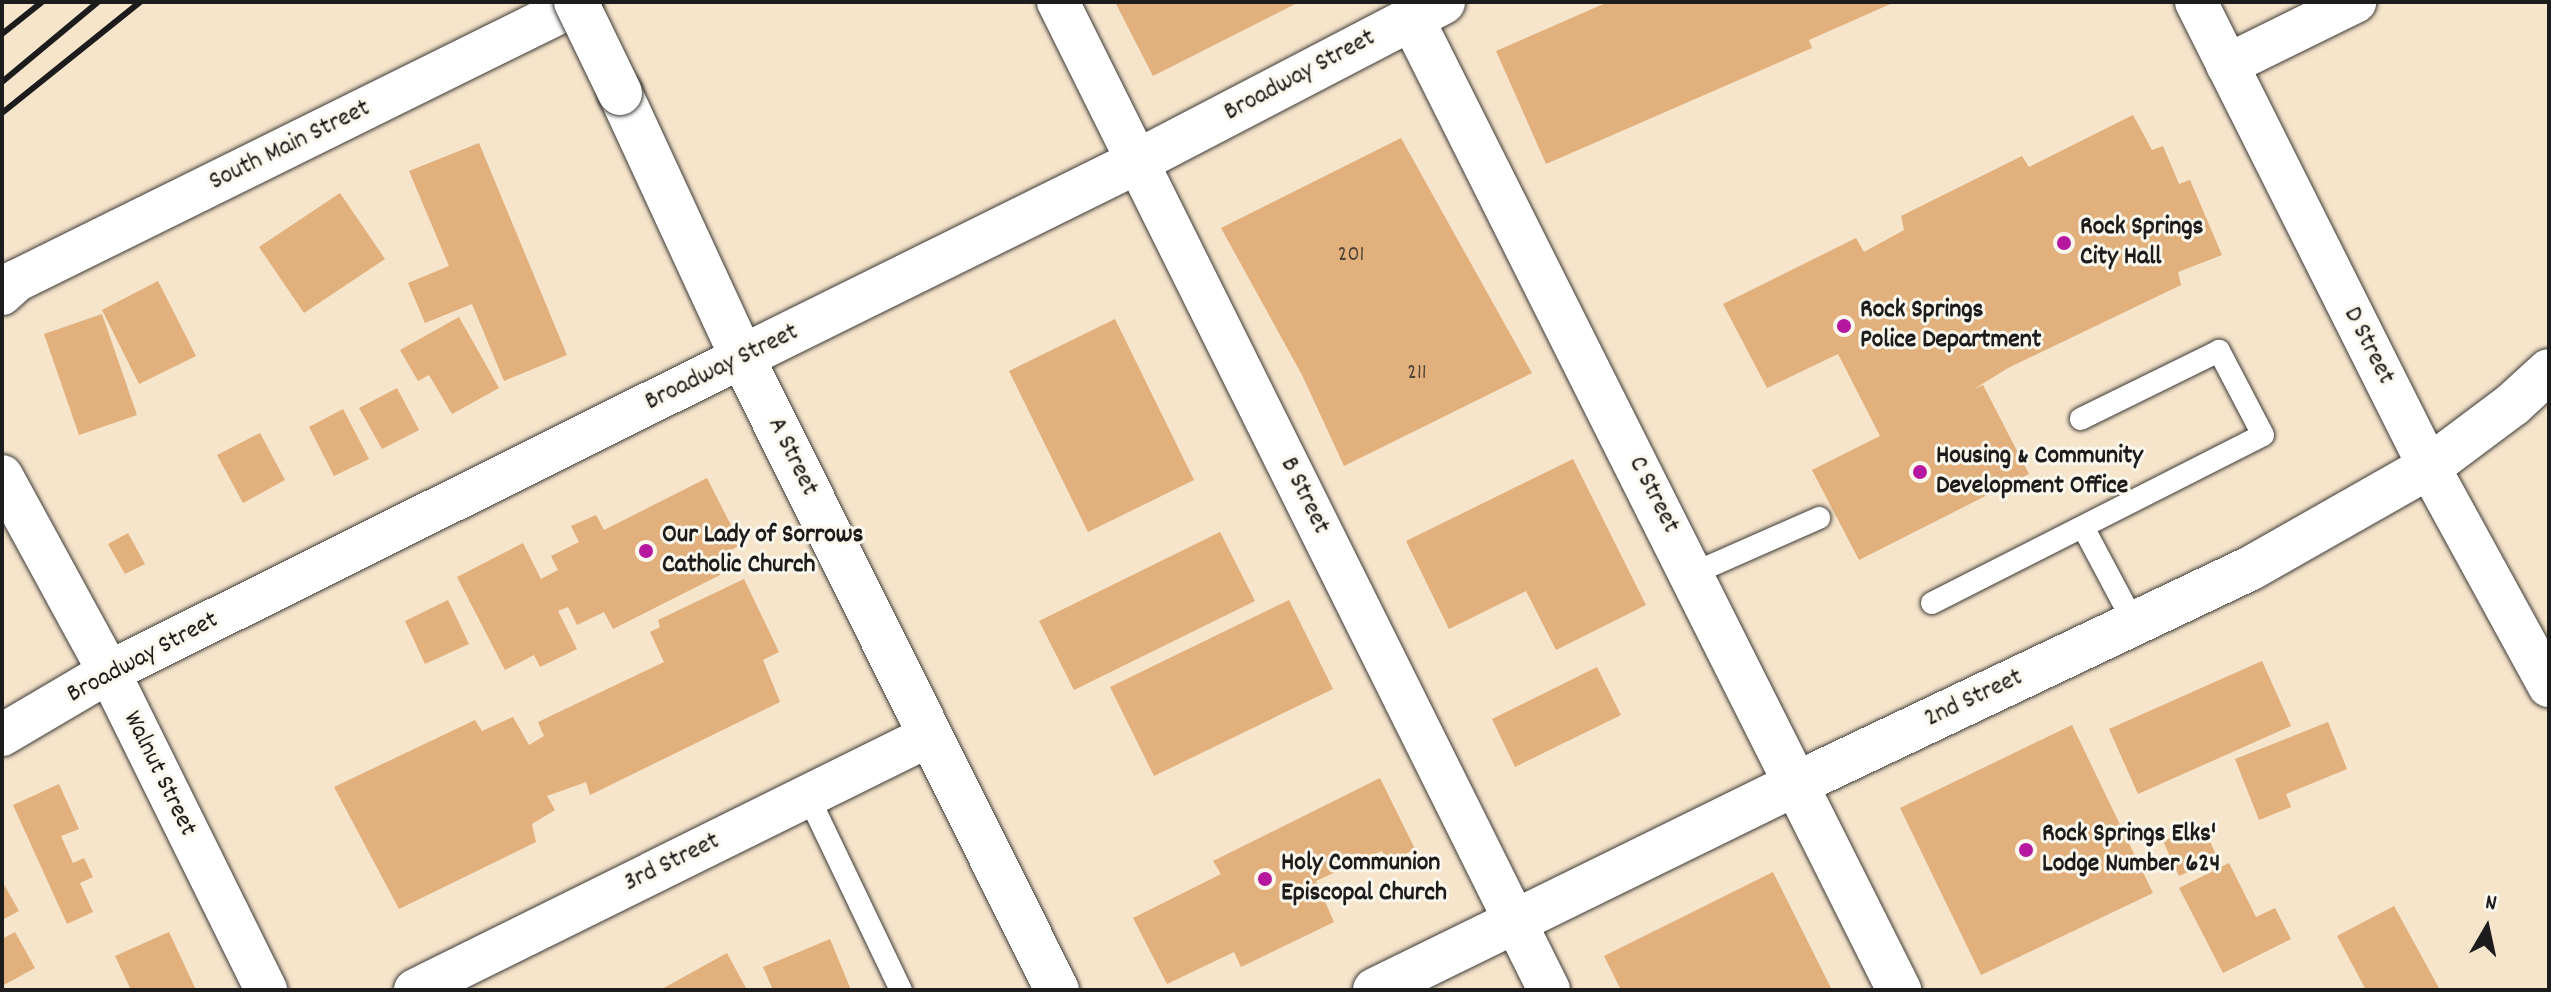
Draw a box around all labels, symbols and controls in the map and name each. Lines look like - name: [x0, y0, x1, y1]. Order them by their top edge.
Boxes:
- street label: Broadway Street: [1219, 23, 1381, 129]
- street label: South Main Street: [205, 94, 375, 198]
- place label: Rock Springs City Hall: [2080, 212, 2203, 274]
- marker: Rock Springs City Hall: [2055, 234, 2073, 252]
- house number: 201: [1338, 243, 1364, 269]
- place label: Rock Springs Police Department: [1860, 295, 2041, 356]
- street label: D Street: [2335, 302, 2401, 390]
- street label: Broadway Street: [640, 317, 804, 419]
- marker: Rock Springs Police Department: [1835, 317, 1853, 335]
- house number: 211: [1407, 361, 1427, 387]
- street label: A Street: [760, 413, 824, 501]
- place label: Housing & Community Development Office: [1936, 441, 2143, 502]
- street label: C Street: [1620, 451, 1686, 539]
- street label: B Street: [1272, 453, 1336, 539]
- marker: Housing & Community Development Office: [1911, 463, 1929, 481]
- place label: Our Lady of Sorrows Catholic Church: [662, 520, 863, 582]
- marker: Our Lady of Sorrows Catholic Church: [637, 542, 655, 560]
- street label: Broadway Street: [62, 605, 224, 711]
- street label: 2nd Street: [1920, 663, 2028, 735]
- street label: Walnut Street: [115, 706, 203, 842]
- place label: Rock Springs Elks' Lodge Number 624: [2042, 819, 2220, 880]
- street label: 3rd Street: [619, 827, 725, 899]
- marker: Rock Springs Elks' Lodge Number 624: [2017, 841, 2035, 859]
- place label: Holy Communion Episcopal Church: [1281, 848, 1447, 910]
- marker: Holy Communion Episcopal Church: [1256, 870, 1274, 888]
- north arrow: [2447, 888, 2527, 968]
- text: N: [2483, 888, 2499, 920]

